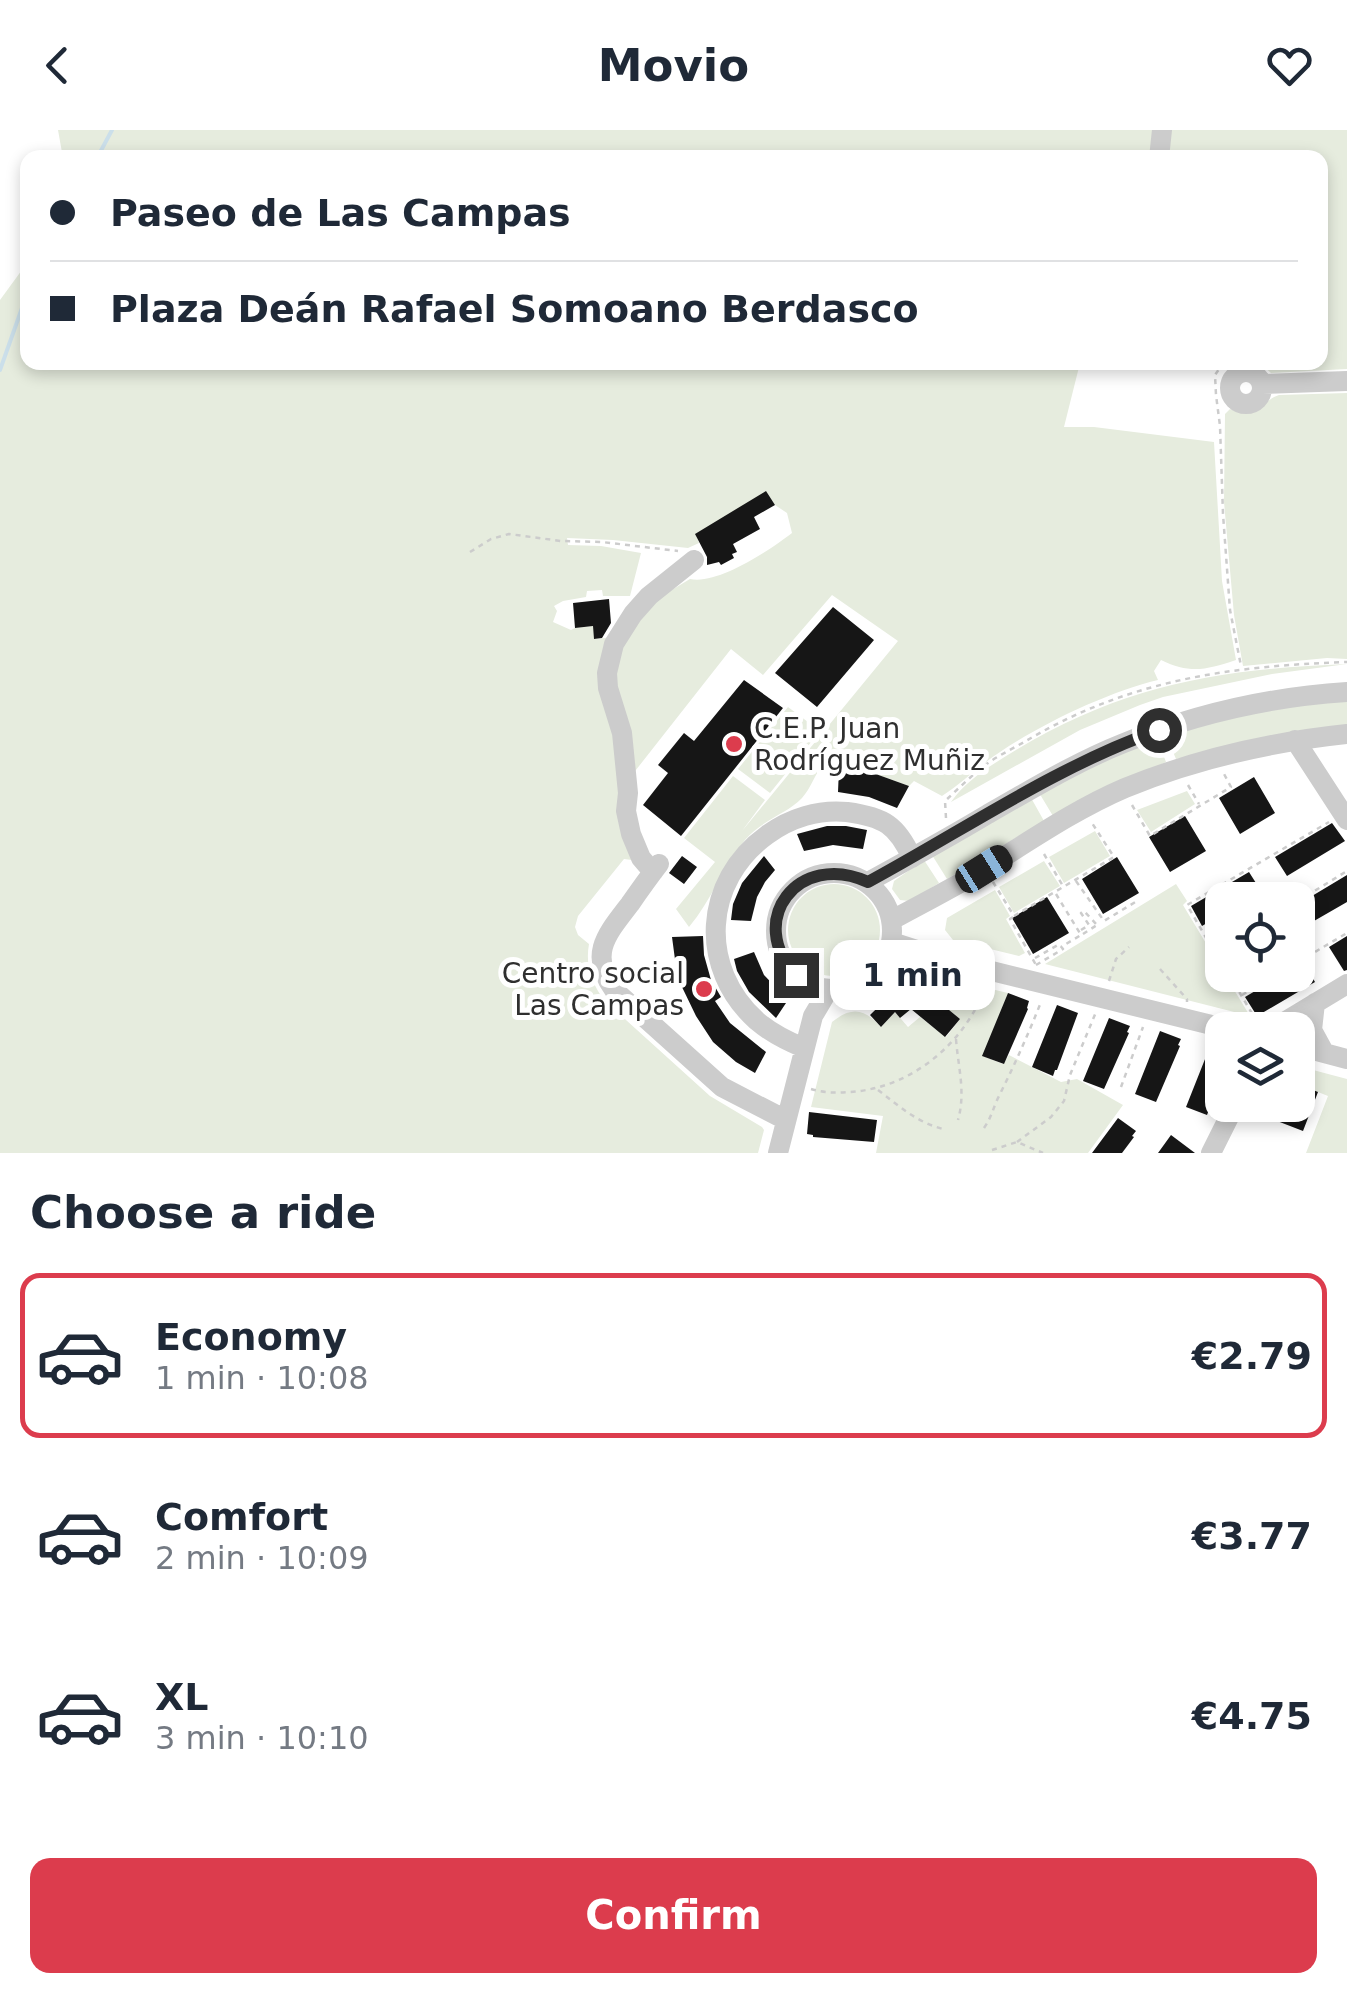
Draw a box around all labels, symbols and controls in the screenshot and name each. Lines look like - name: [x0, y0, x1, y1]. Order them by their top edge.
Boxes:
- icon: back: [30, 38, 85, 93]
- icon: heart: [1262, 38, 1317, 93]
- text: Movio: [598, 39, 749, 92]
- text: Paseo de Las Campas: [110, 191, 571, 235]
- text: Plaza Deán Rafael Somoano Berdasco: [110, 287, 919, 331]
- route start: [1137, 708, 1182, 753]
- place label: C.E.P. Juan Rodríguez Muñiz: [754, 712, 985, 777]
- marker: C.E.P. Juan Rodríguez Muñiz: [723, 733, 745, 755]
- car: [951, 840, 1017, 898]
- map controls: [1205, 882, 1315, 1122]
- button: locate: [1205, 882, 1315, 992]
- callout: 1 min: [831, 940, 996, 1010]
- route end: [774, 953, 819, 998]
- text: 1 min: [862, 956, 963, 994]
- place label: Centro social Las Campas: [502, 957, 684, 1022]
- marker: Centro social Las Campas: [693, 978, 715, 1000]
- button: layers: [1205, 1012, 1315, 1122]
- text: Choose a ride: [30, 1186, 376, 1239]
- icon: car: [35, 1311, 125, 1401]
- text: Economy: [155, 1315, 347, 1359]
- text: €2.79: [1192, 1334, 1312, 1378]
- text: 1 min · 10:08: [155, 1359, 369, 1397]
- icon: car: [35, 1491, 125, 1581]
- text: Comfort: [155, 1495, 328, 1539]
- text: €3.77: [1192, 1514, 1312, 1558]
- text: 2 min · 10:09: [155, 1539, 369, 1577]
- icon: car: [35, 1671, 125, 1761]
- text: XL: [155, 1675, 209, 1719]
- text: €4.75: [1192, 1694, 1312, 1738]
- text: 3 min · 10:10: [155, 1719, 369, 1757]
- button: Confirm: [30, 1858, 1317, 1973]

